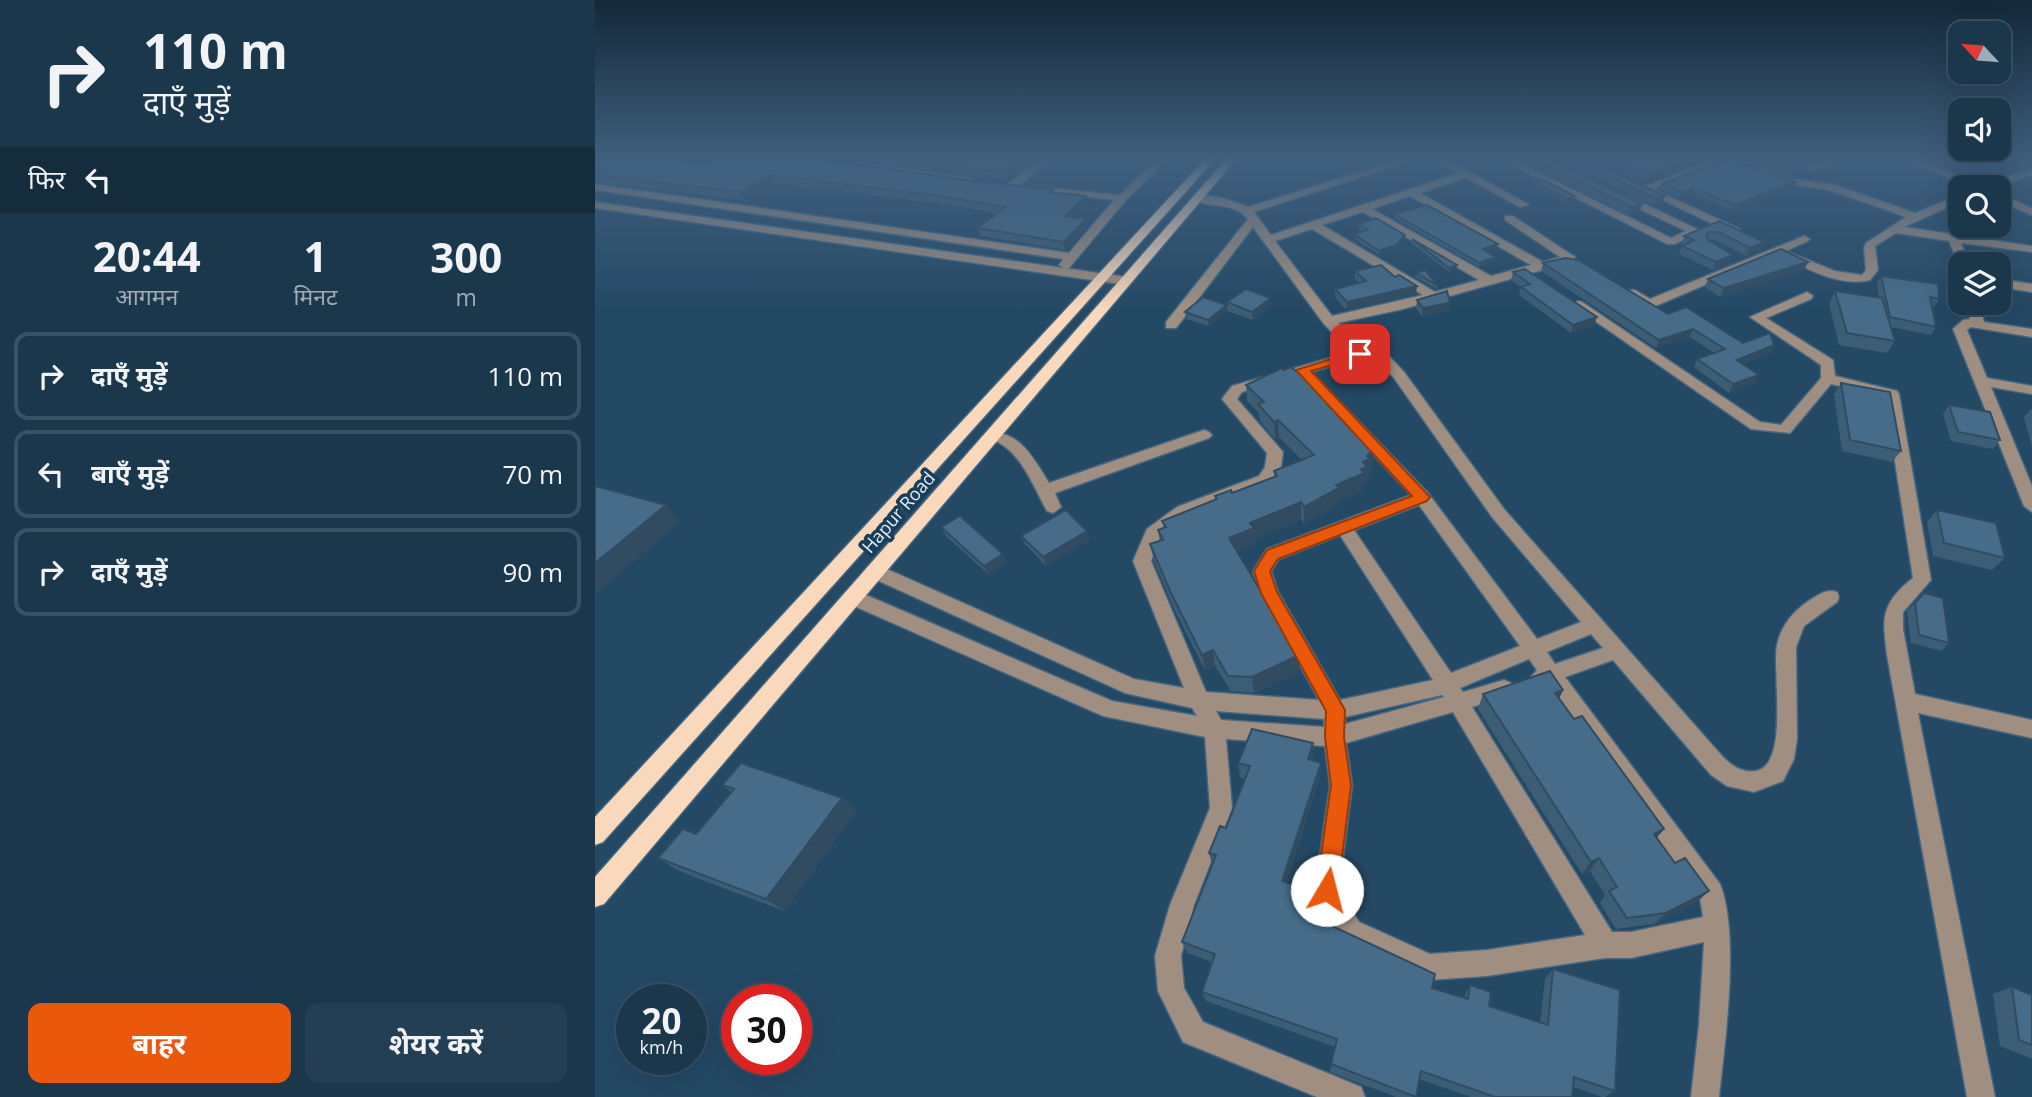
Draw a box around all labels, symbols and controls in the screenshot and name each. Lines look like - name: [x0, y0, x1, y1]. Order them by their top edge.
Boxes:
- text: 110 m: [143, 17, 288, 83]
- north arrow: [1948, 21, 2011, 84]
- map controls: [1948, 21, 2011, 315]
- icon: right: [28, 28, 119, 119]
- text: दाएँ मुड़ें: [143, 80, 231, 123]
- button: sound: [1948, 98, 2011, 161]
- text: फिर: [28, 161, 65, 197]
- icon: left: [79, 161, 117, 199]
- button: search: [1948, 175, 2011, 238]
- text: 20:44: [93, 227, 201, 284]
- text: 1: [303, 227, 328, 284]
- text: 300: [430, 228, 502, 285]
- button: layers: [1948, 252, 2011, 315]
- text: आगमन: [115, 280, 178, 312]
- text: मिनट: [293, 280, 338, 312]
- text: m: [456, 281, 477, 313]
- pin: [1330, 324, 1390, 384]
- icon: arrive: [1341, 335, 1379, 373]
- icon: right: [32, 357, 70, 395]
- text: दाएँ मुड़ें: [91, 357, 168, 393]
- text: 110 m: [488, 358, 563, 394]
- icon: left: [32, 455, 70, 493]
- text: बाएँ मुड़ें: [91, 455, 169, 491]
- text: 70 m: [502, 456, 563, 492]
- street label: Hapur Road: [856, 466, 940, 558]
- icon: right: [32, 553, 70, 591]
- text: दाएँ मुड़ें: [91, 553, 168, 589]
- text: 90 m: [502, 554, 563, 590]
- position arrow: [1290, 853, 1364, 927]
- speed limit sign: 30: [721, 984, 812, 1075]
- text: 20: [641, 997, 682, 1044]
- button: बाहर: [28, 1003, 291, 1083]
- button: शेयर करें: [305, 1003, 567, 1083]
- text: km/h: [640, 1035, 683, 1059]

